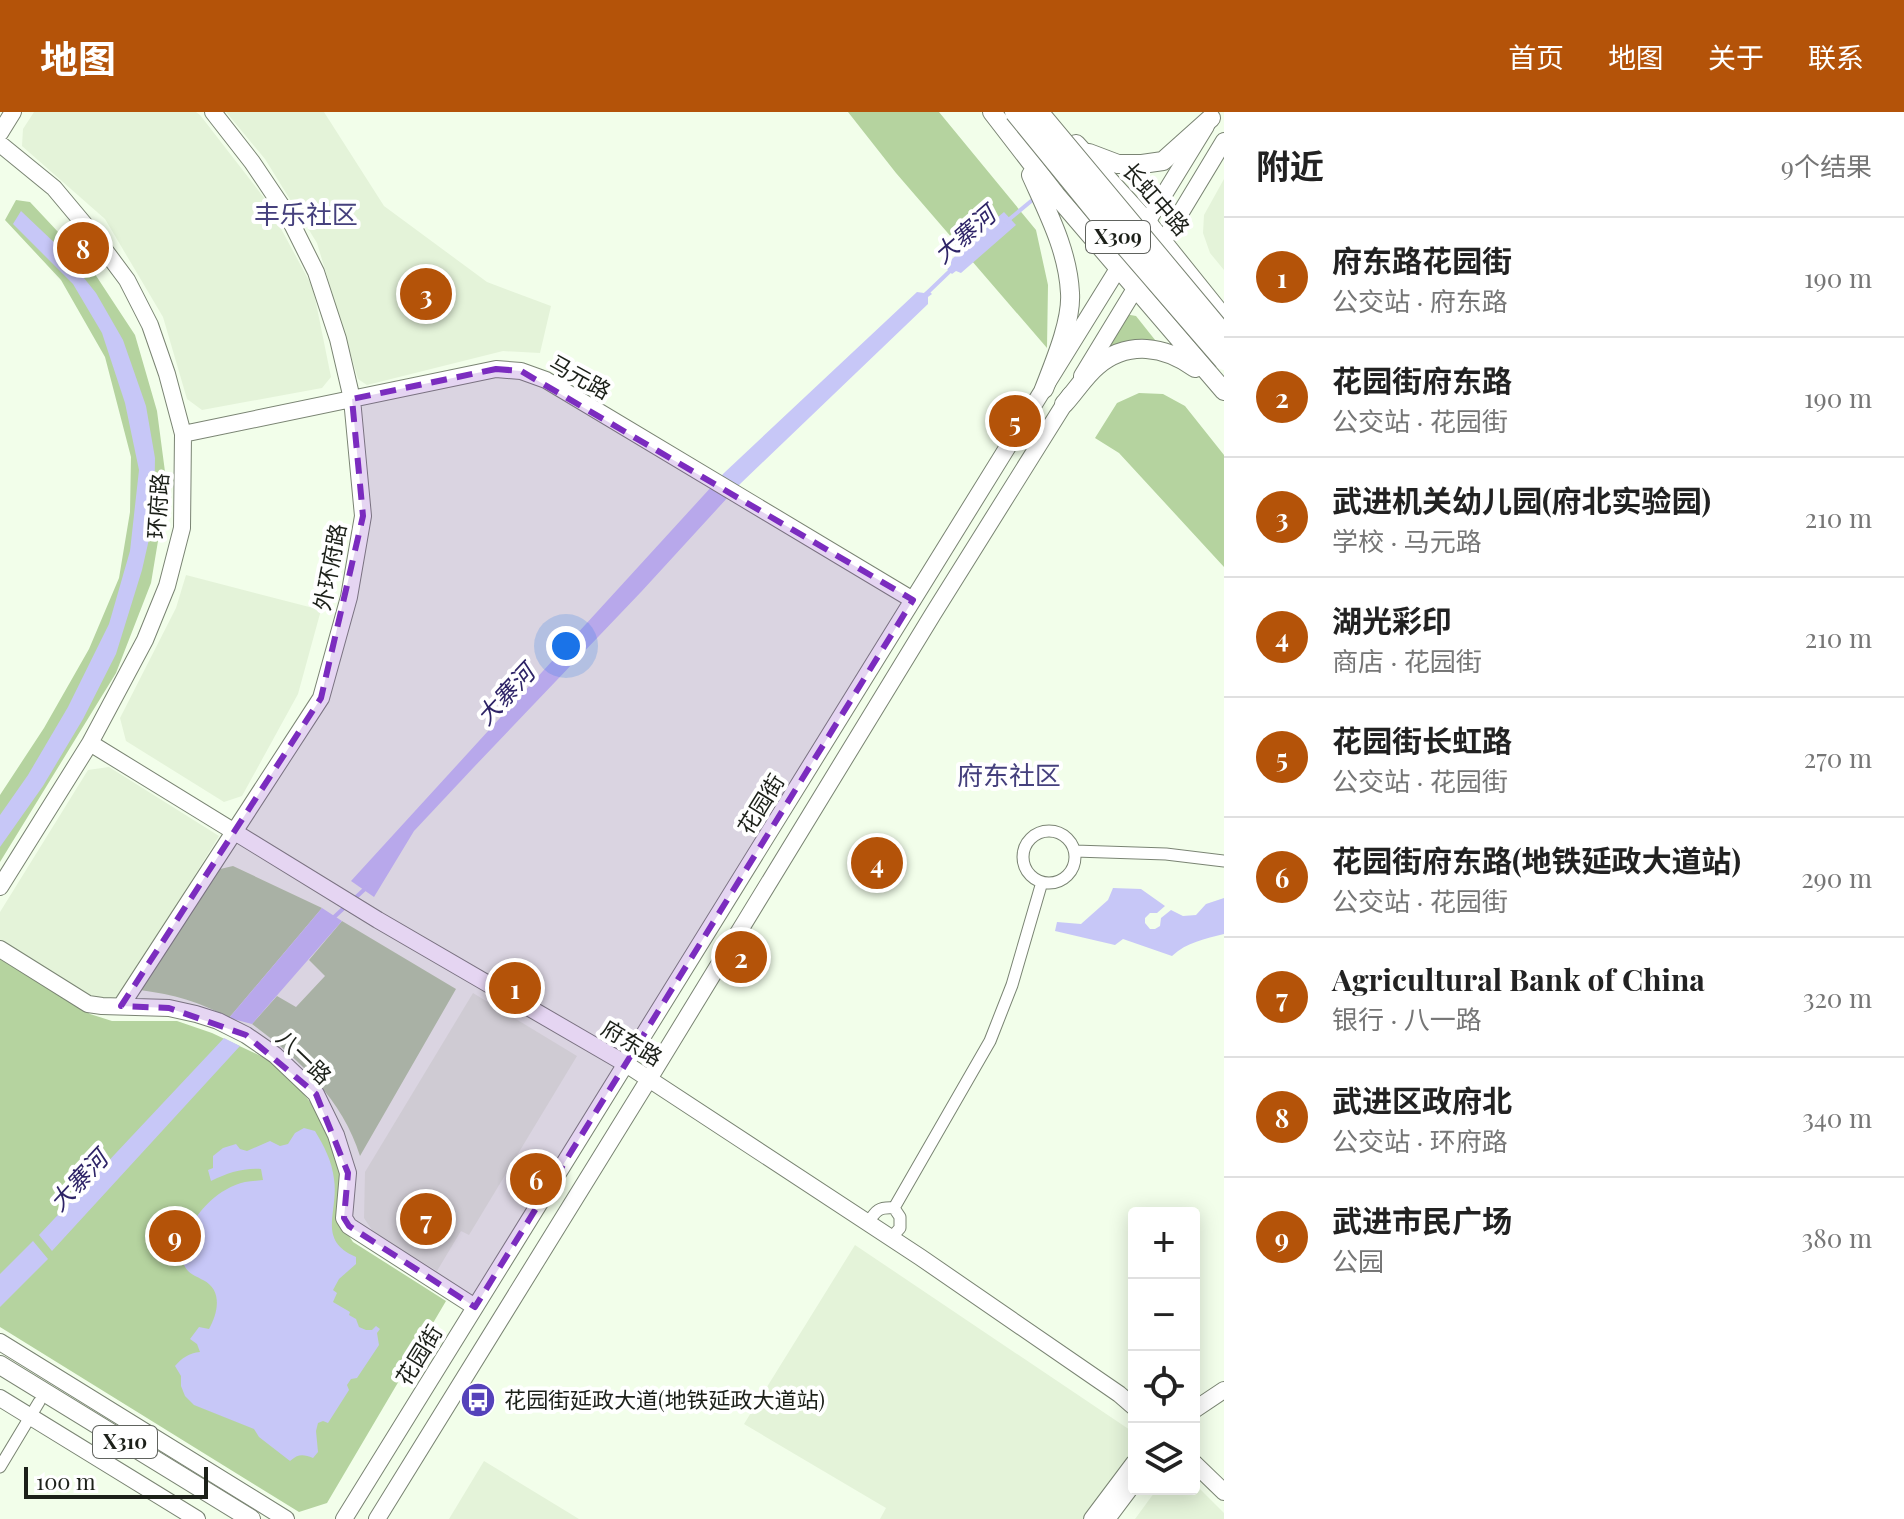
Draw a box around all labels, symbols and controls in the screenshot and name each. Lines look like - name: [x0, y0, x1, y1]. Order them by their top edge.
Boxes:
- text: 地图: [40, 32, 116, 83]
- text: 首页: [1508, 38, 1564, 75]
- text: 地图: [1608, 38, 1664, 75]
- text: 关于: [1708, 38, 1764, 75]
- text: 联系: [1808, 38, 1864, 75]
- text: 附近: [1256, 142, 1324, 188]
- text: 9个结果: [1781, 148, 1872, 183]
- street label: 长虹中路: [1117, 155, 1197, 241]
- water label: 大寨河: [926, 195, 1004, 269]
- district label: 丰乐社区: [254, 196, 358, 231]
- pin: 8: [57, 218, 109, 278]
- road number: X309: [1086, 221, 1150, 253]
- text: 府东路花园街: [1332, 240, 1512, 280]
- text: 1: [1277, 260, 1287, 295]
- text: 190 m: [1804, 260, 1872, 295]
- pin: 3: [400, 264, 452, 324]
- text: 公交站 · 府东路: [1332, 283, 1508, 318]
- street label: 马元路: [544, 347, 617, 405]
- text: 花园街府东路: [1332, 360, 1512, 400]
- text: 2: [1275, 380, 1289, 415]
- text: 190 m: [1804, 380, 1872, 415]
- pin: 5: [989, 391, 1041, 451]
- text: 公交站 · 花园街: [1332, 403, 1508, 438]
- street label: 环府路: [140, 472, 174, 540]
- text: 武进机关幼儿园(府北实验园): [1332, 480, 1711, 520]
- text: 3: [1276, 500, 1288, 535]
- text: 210 m: [1805, 500, 1872, 535]
- street label: 外环府路: [306, 521, 352, 613]
- text: 学校 · 马元路: [1332, 523, 1482, 558]
- text: 湖光彩印: [1332, 600, 1452, 640]
- text: 4: [1275, 620, 1289, 655]
- text: 210 m: [1805, 620, 1872, 655]
- your location: [546, 626, 586, 666]
- text: 商店 · 花园街: [1332, 643, 1482, 678]
- water label: 大寨河: [468, 653, 544, 731]
- text: 花园街长虹路: [1332, 720, 1512, 760]
- text: 5: [1276, 740, 1288, 775]
- text: 270 m: [1804, 740, 1872, 775]
- district label: 府东社区: [957, 757, 1061, 792]
- text: 公交站 · 花园街: [1332, 763, 1508, 798]
- street label: 花园街: [730, 768, 790, 839]
- pin: 4: [851, 833, 903, 893]
- text: 花园街府东路(地铁延政大道站): [1332, 840, 1741, 880]
- text: 6: [1275, 860, 1289, 895]
- text: 290 m: [1801, 860, 1872, 895]
- text: 公交站 · 花园街: [1332, 883, 1508, 918]
- pin: 2: [715, 927, 767, 987]
- pin: 1: [489, 958, 541, 1018]
- text: Agricultural Bank of China: [1332, 959, 1705, 999]
- text: 7: [1276, 980, 1288, 1015]
- text: 320 m: [1803, 980, 1872, 1015]
- text: 银行 · 八一路: [1332, 1001, 1482, 1036]
- street label: 府东路: [596, 1012, 669, 1072]
- street label: 八一路: [271, 1023, 339, 1090]
- text: 武进区政府北: [1332, 1080, 1512, 1120]
- text: 8: [1275, 1100, 1289, 1135]
- text: 340 m: [1802, 1100, 1872, 1135]
- text: 公交站 · 环府路: [1332, 1123, 1508, 1158]
- water label: 大寨河: [41, 1139, 117, 1217]
- pin: 6: [510, 1149, 562, 1209]
- pin: 7: [400, 1189, 452, 1249]
- text: 武进市民广场: [1332, 1200, 1512, 1240]
- pin: 9: [149, 1206, 201, 1266]
- map controls: [1128, 1207, 1200, 1495]
- button: +: [1128, 1207, 1200, 1279]
- text: 9: [1275, 1220, 1289, 1255]
- text: 380 m: [1802, 1220, 1872, 1255]
- text: 公园: [1332, 1243, 1384, 1278]
- button: −: [1128, 1279, 1200, 1351]
- street label: 花园街: [388, 1319, 448, 1390]
- button: locate: [1128, 1351, 1200, 1423]
- bus stop icon: 花园街延政大道(地铁延政大道站): [459, 1381, 497, 1419]
- place label: 花园街延政大道(地铁延政大道站): [504, 1384, 825, 1414]
- button: layers: [1128, 1423, 1200, 1495]
- road number: X310: [93, 1426, 157, 1458]
- scale bar: [24, 1463, 208, 1499]
- text: 100 m: [36, 1466, 96, 1496]

